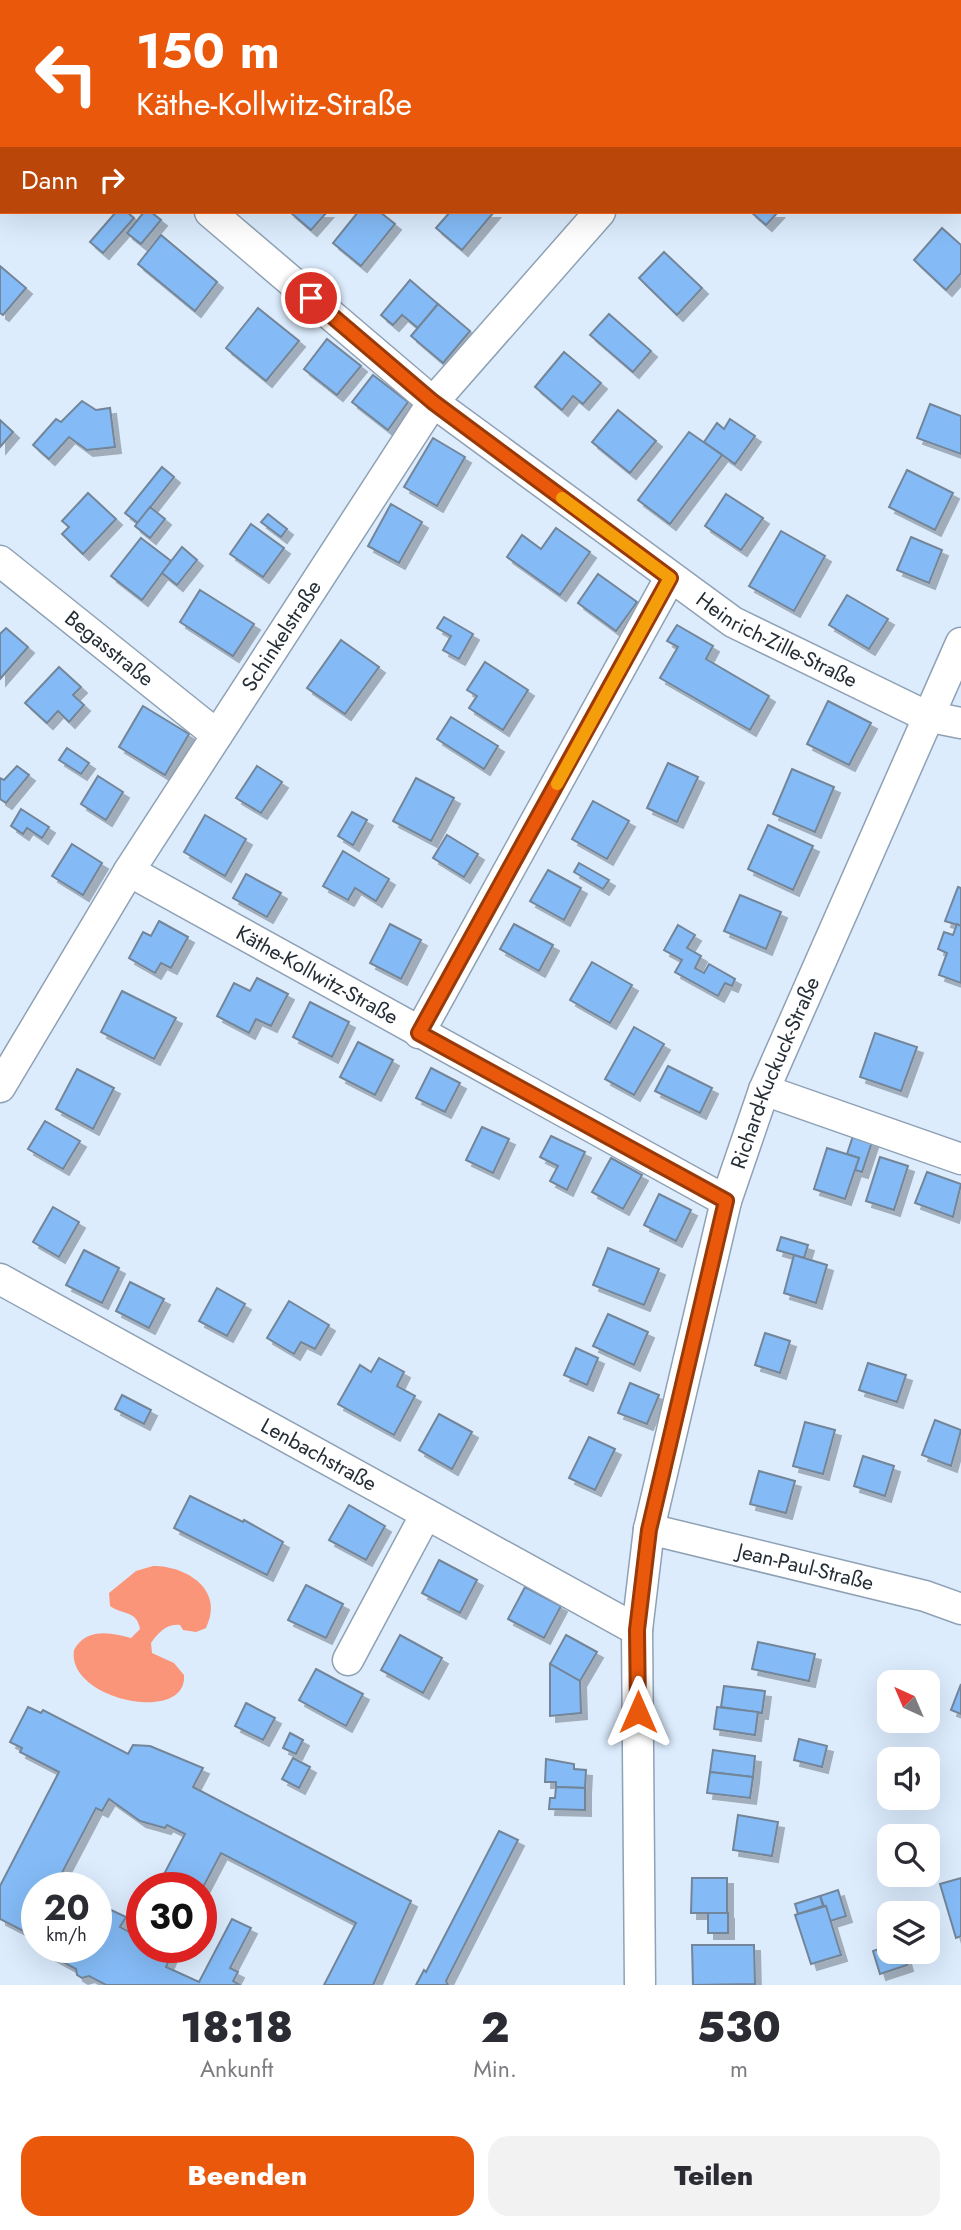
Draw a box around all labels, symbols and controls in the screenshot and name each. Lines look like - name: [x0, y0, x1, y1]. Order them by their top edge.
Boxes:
- text: 150 m: [136, 16, 280, 86]
- icon: left: [21, 28, 112, 119]
- text: Käthe-Kollwitz-Straße: [136, 81, 412, 127]
- text: Dann: [21, 161, 79, 199]
- icon: right: [93, 161, 131, 199]
- pin: [281, 268, 341, 328]
- icon: arrive: [292, 279, 330, 317]
- street label: Schinkelstraße: [234, 574, 329, 697]
- street label: Heinrich-Zille-Straße: [690, 585, 862, 695]
- street label: Begasstraße: [58, 604, 160, 694]
- street label: Käthe-Kollwitz-Straße: [231, 918, 404, 1032]
- street label: Richard-Kuckuck-Straße: [723, 972, 827, 1173]
- street label: Lenbachstraße: [256, 1411, 382, 1499]
- street label: Jean-Paul-Straße: [731, 1535, 877, 1598]
- north arrow: [877, 1670, 940, 1732]
- map controls: [877, 1670, 940, 1964]
- position arrow: [601, 1675, 675, 1749]
- button: sound: [877, 1747, 940, 1810]
- button: search: [877, 1824, 940, 1887]
- speed limit sign: 30: [126, 1872, 217, 1963]
- text: 20: [43, 1883, 90, 1933]
- button: layers: [877, 1901, 940, 1964]
- text: km/h: [46, 1922, 87, 1948]
- text: 18:18: [180, 1997, 293, 2058]
- text: 2: [481, 1997, 509, 2058]
- text: 530: [697, 1997, 781, 2058]
- text: Ankunft: [200, 2052, 273, 2086]
- text: Min.: [473, 2052, 517, 2086]
- text: m: [730, 2052, 748, 2086]
- button: Beenden: [21, 2136, 474, 2216]
- button: Teilen: [488, 2136, 940, 2216]

